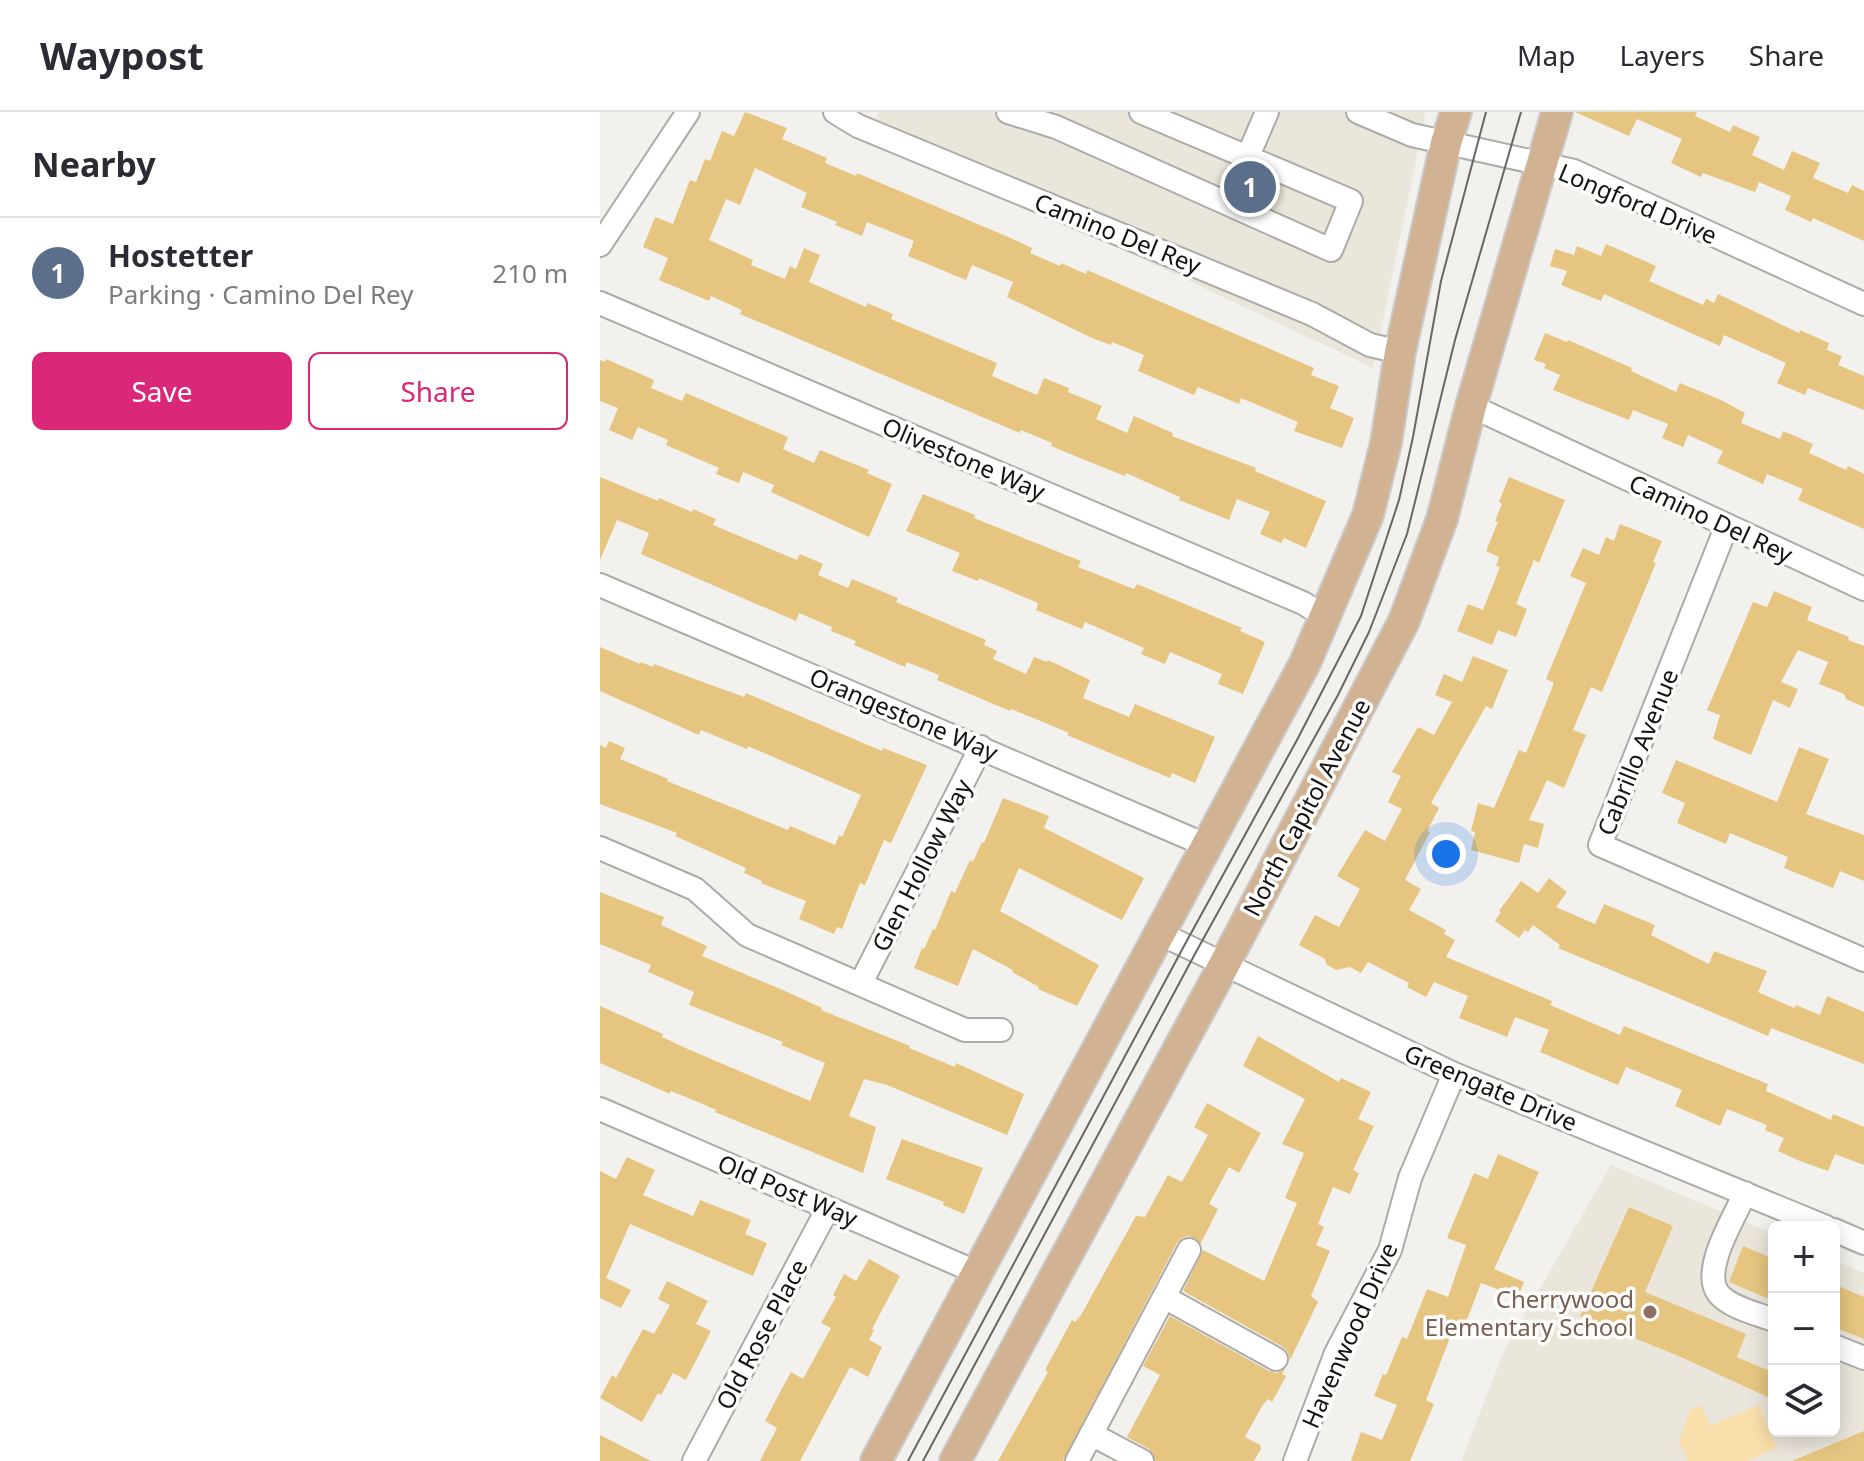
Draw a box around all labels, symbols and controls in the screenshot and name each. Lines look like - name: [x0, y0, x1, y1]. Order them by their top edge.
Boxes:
- text: Waypost: [40, 29, 204, 81]
- text: Map: [1517, 36, 1575, 74]
- text: Layers: [1619, 36, 1705, 74]
- text: Share: [1749, 36, 1824, 74]
- text: Nearby: [32, 141, 156, 187]
- street label: Longford Drive: [1554, 155, 1722, 251]
- pin: 1: [1224, 157, 1276, 217]
- street label: Camino Del Rey: [1030, 185, 1207, 282]
- text: Hostetter: [108, 235, 253, 276]
- text: 1: [51, 255, 65, 291]
- text: 210 m: [492, 255, 568, 291]
- text: Parking · Camino Del Rey: [108, 276, 413, 312]
- button: Save: [32, 352, 292, 430]
- button: Share: [308, 352, 568, 430]
- street label: Olivestone Way: [878, 409, 1051, 507]
- street label: Camino Del Rey: [1624, 466, 1799, 571]
- street label: Orangestone Way: [805, 659, 1004, 769]
- street label: Cabrillo Avenue: [1589, 664, 1685, 840]
- street label: North Capitol Avenue: [1235, 692, 1377, 922]
- street label: Glen Hollow Way: [863, 772, 979, 957]
- your location: [1426, 834, 1466, 874]
- street label: Greengate Drive: [1399, 1036, 1583, 1138]
- street label: Old Post Way: [713, 1146, 864, 1235]
- map controls: [1768, 1221, 1840, 1437]
- button: +: [1768, 1221, 1840, 1293]
- street label: Havenwood Drive: [1293, 1237, 1405, 1433]
- street label: Old Rose Place: [707, 1253, 815, 1415]
- place label: Cherrywood Elementary School: [1425, 1282, 1634, 1343]
- button: −: [1768, 1293, 1840, 1365]
- marker: Cherrywood Elementary School: [1641, 1303, 1659, 1321]
- button: layers: [1768, 1365, 1840, 1437]

